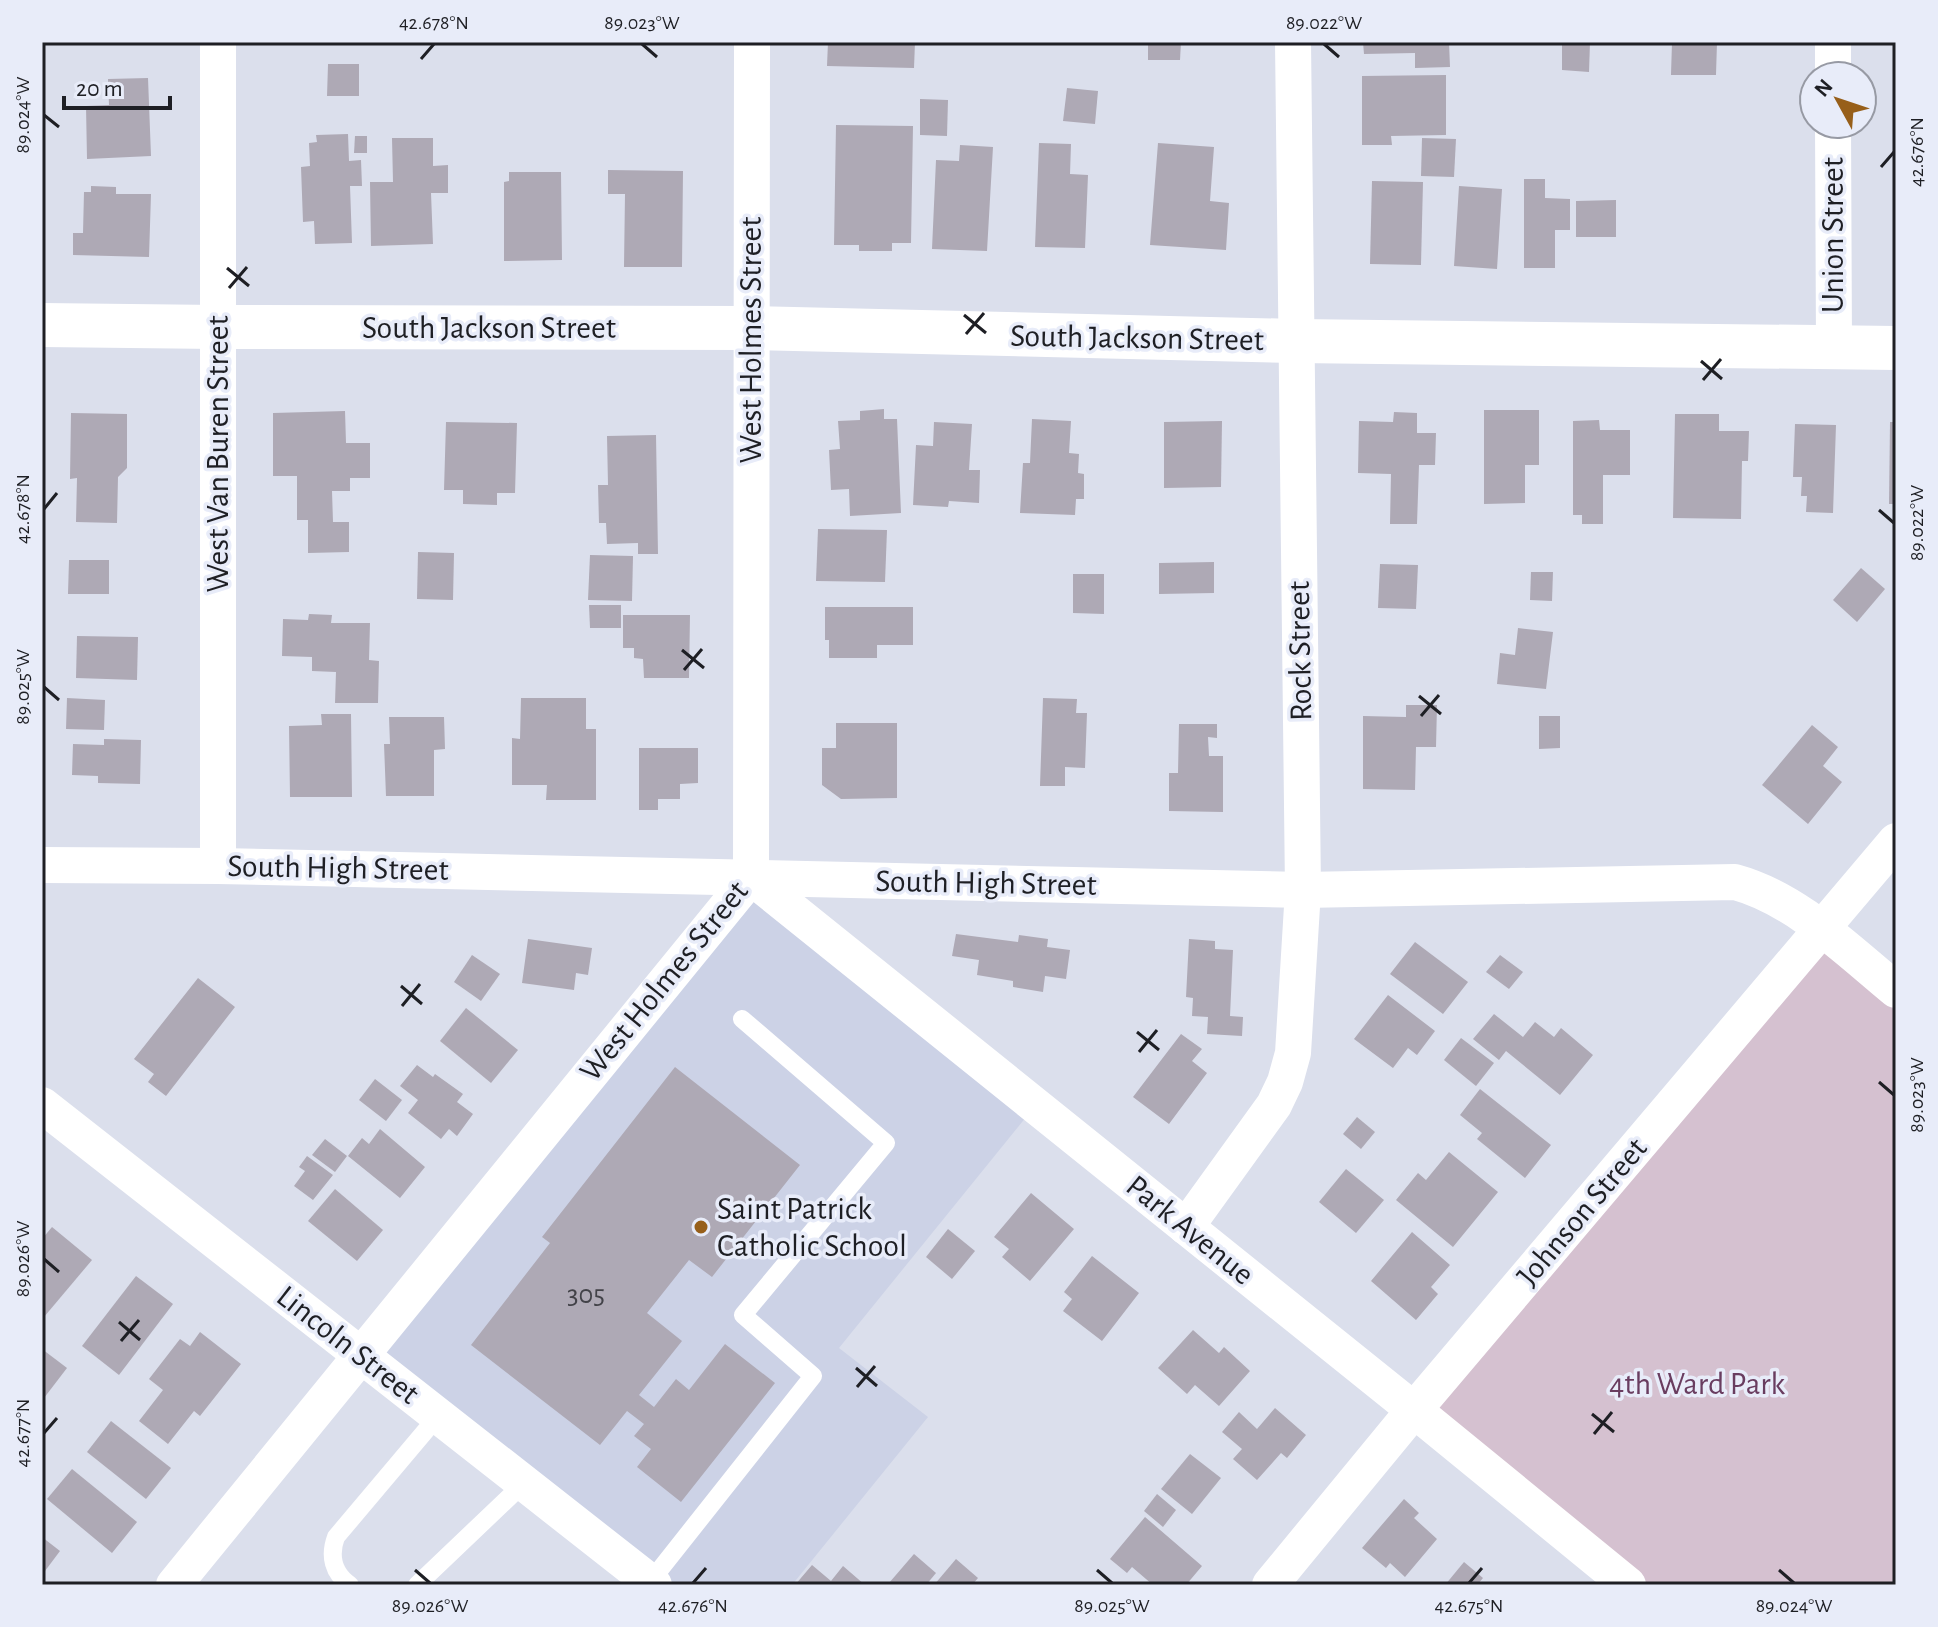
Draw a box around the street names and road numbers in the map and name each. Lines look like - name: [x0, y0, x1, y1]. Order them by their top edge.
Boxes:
- street label: Union Street: [1817, 157, 1849, 313]
- street label: West Holmes Street: [735, 217, 767, 463]
- street label: South Jackson Street: [362, 312, 616, 344]
- street label: West Van Buren Street: [202, 315, 234, 593]
- street label: South Jackson Street: [1010, 320, 1264, 356]
- street label: Rock Street: [1283, 581, 1317, 721]
- street label: South High Street: [227, 850, 449, 886]
- street label: South High Street: [875, 865, 1097, 901]
- street label: West Holmes Street: [574, 875, 754, 1087]
- street label: Johnson Street: [1511, 1132, 1653, 1292]
- street label: Park Avenue: [1120, 1169, 1260, 1291]
- street label: Lincoln Street: [271, 1280, 425, 1410]

